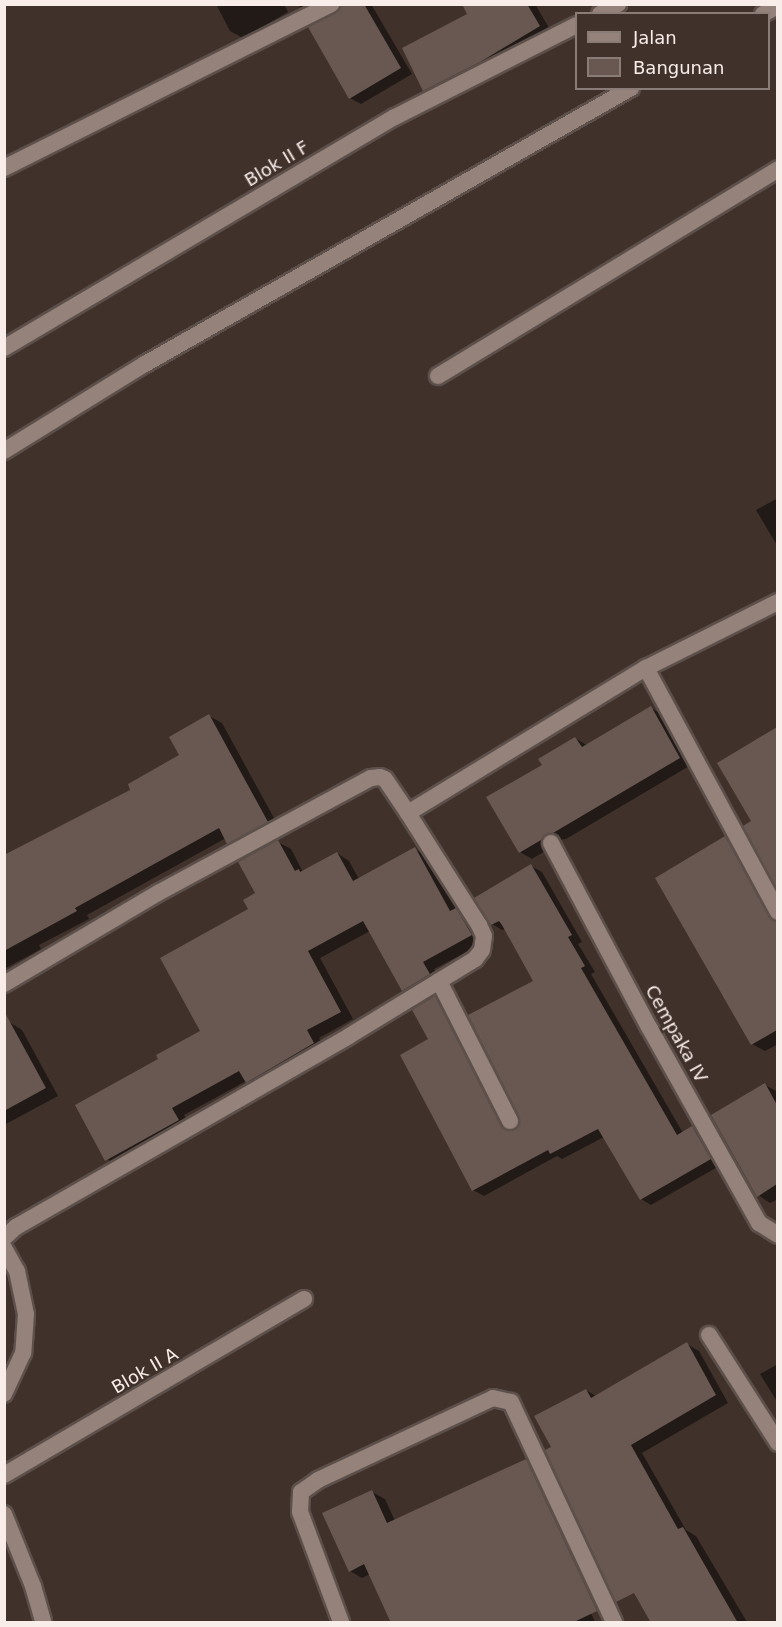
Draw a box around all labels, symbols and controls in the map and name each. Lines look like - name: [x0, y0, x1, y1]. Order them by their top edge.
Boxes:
- legend: [575, 12, 770, 90]
- text: Jalan: [633, 27, 677, 48]
- text: Bangunan: [633, 57, 724, 78]
- street label: Blok II F: [241, 136, 313, 192]
- street label: Cempaka IV: [640, 981, 712, 1087]
- street label: Blok II A: [108, 1343, 182, 1399]

